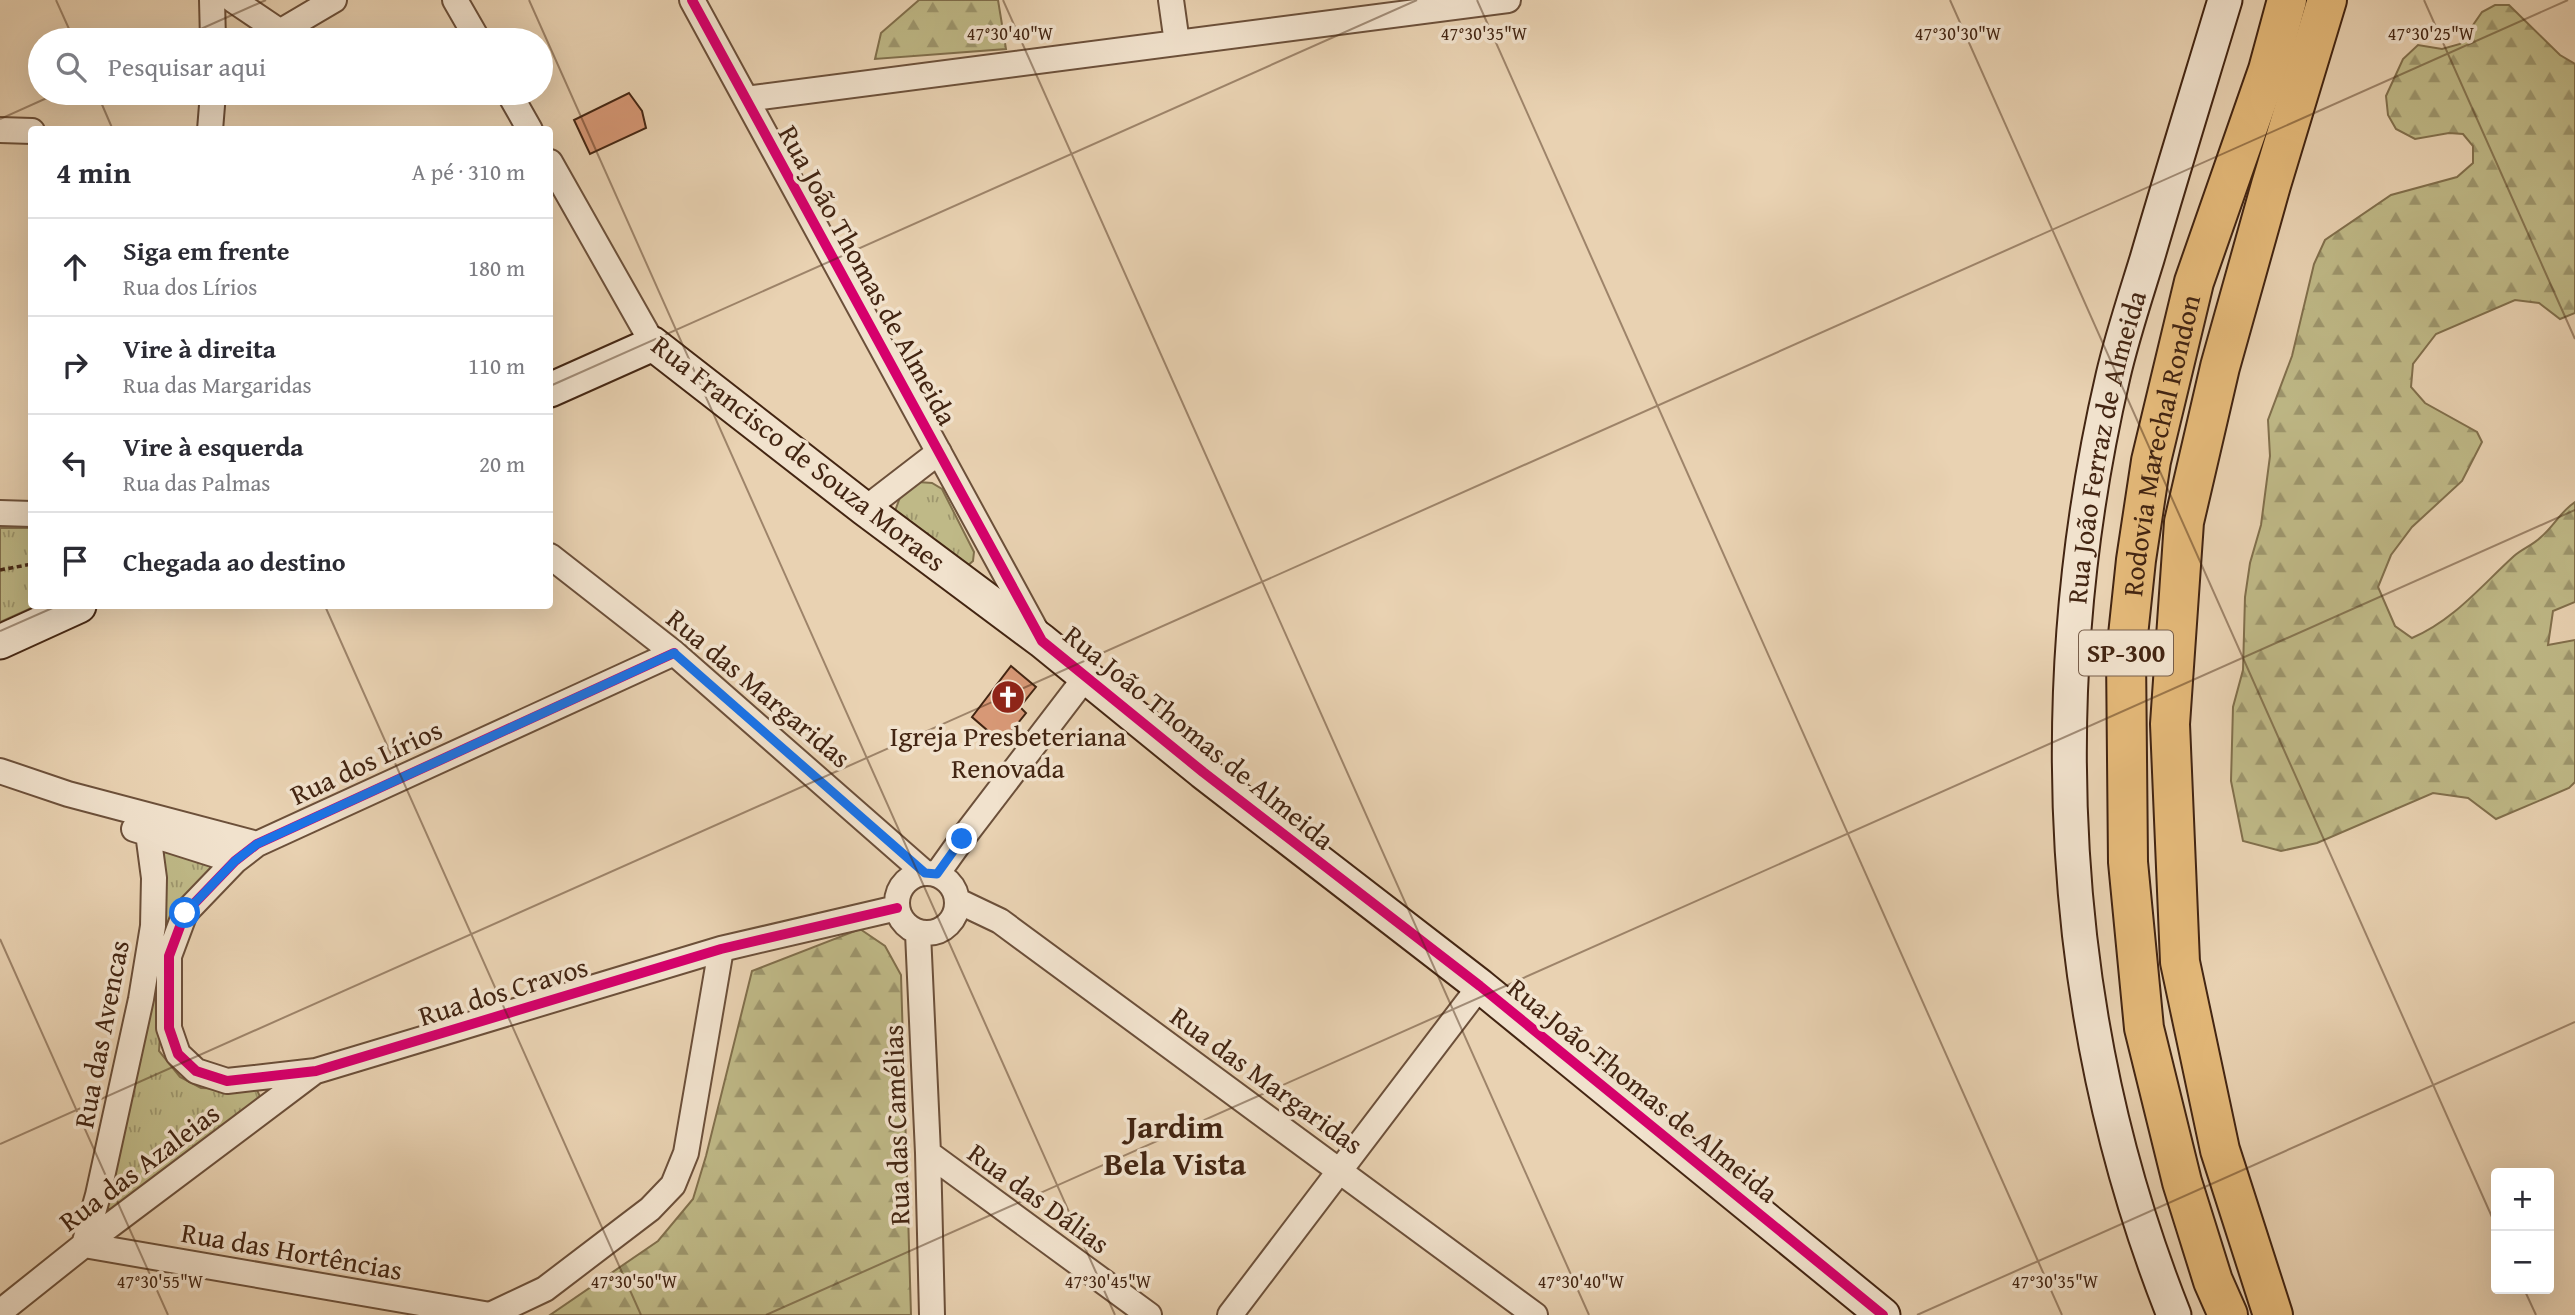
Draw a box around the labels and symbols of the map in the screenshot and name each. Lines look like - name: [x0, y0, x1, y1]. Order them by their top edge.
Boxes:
- text: 47°30'40"W: [967, 20, 1054, 47]
- text: 47°30'35"W: [1441, 20, 1528, 47]
- text: 47°30'30"W: [1915, 20, 2002, 47]
- text: 47°30'25"W: [2388, 20, 2475, 47]
- street label: Rua João Thomas de Almeida: [769, 117, 969, 433]
- street label: Rua João Ferraz de Almeida: [2055, 284, 2156, 606]
- street label: Rodovia Marechal Rondon: [2111, 290, 2210, 598]
- street label: Rua Francisco de Souza Moraes: [643, 324, 955, 581]
- street label: Rua das Margaridas: [658, 598, 860, 777]
- street label: Rua João Thomas de Almeida: [1055, 614, 1344, 859]
- road number: SP-300: [2079, 631, 2173, 676]
- church icon: Igreja Presbeteriana Renovada: [989, 678, 1027, 716]
- street label: Rua dos Lírios: [283, 708, 449, 815]
- place label: Igreja Presbeteriana Renovada: [890, 715, 1127, 788]
- route end: [946, 823, 977, 854]
- route start: [169, 897, 200, 928]
- street label: Rua das Avencas: [62, 936, 139, 1131]
- street label: Rua dos Cravos: [413, 945, 593, 1036]
- street label: Rua João Thomas de Almeida: [1499, 967, 1788, 1212]
- street label: Rua das Margaridas: [1162, 995, 1372, 1164]
- street label: Rua das Camélias: [872, 1024, 919, 1226]
- street label: Rua das Azaleias: [50, 1093, 228, 1241]
- district label: Jardim Bela Vista: [1104, 1103, 1247, 1187]
- street label: Rua das Dálias: [960, 1132, 1119, 1263]
- street label: Rua das Hortências: [178, 1211, 406, 1290]
- text: 47°30'55"W: [117, 1268, 204, 1295]
- text: 47°30'50"W: [591, 1268, 678, 1295]
- text: 47°30'45"W: [1065, 1268, 1152, 1295]
- text: 47°30'40"W: [1538, 1268, 1625, 1295]
- text: 47°30'35"W: [2012, 1268, 2099, 1295]

